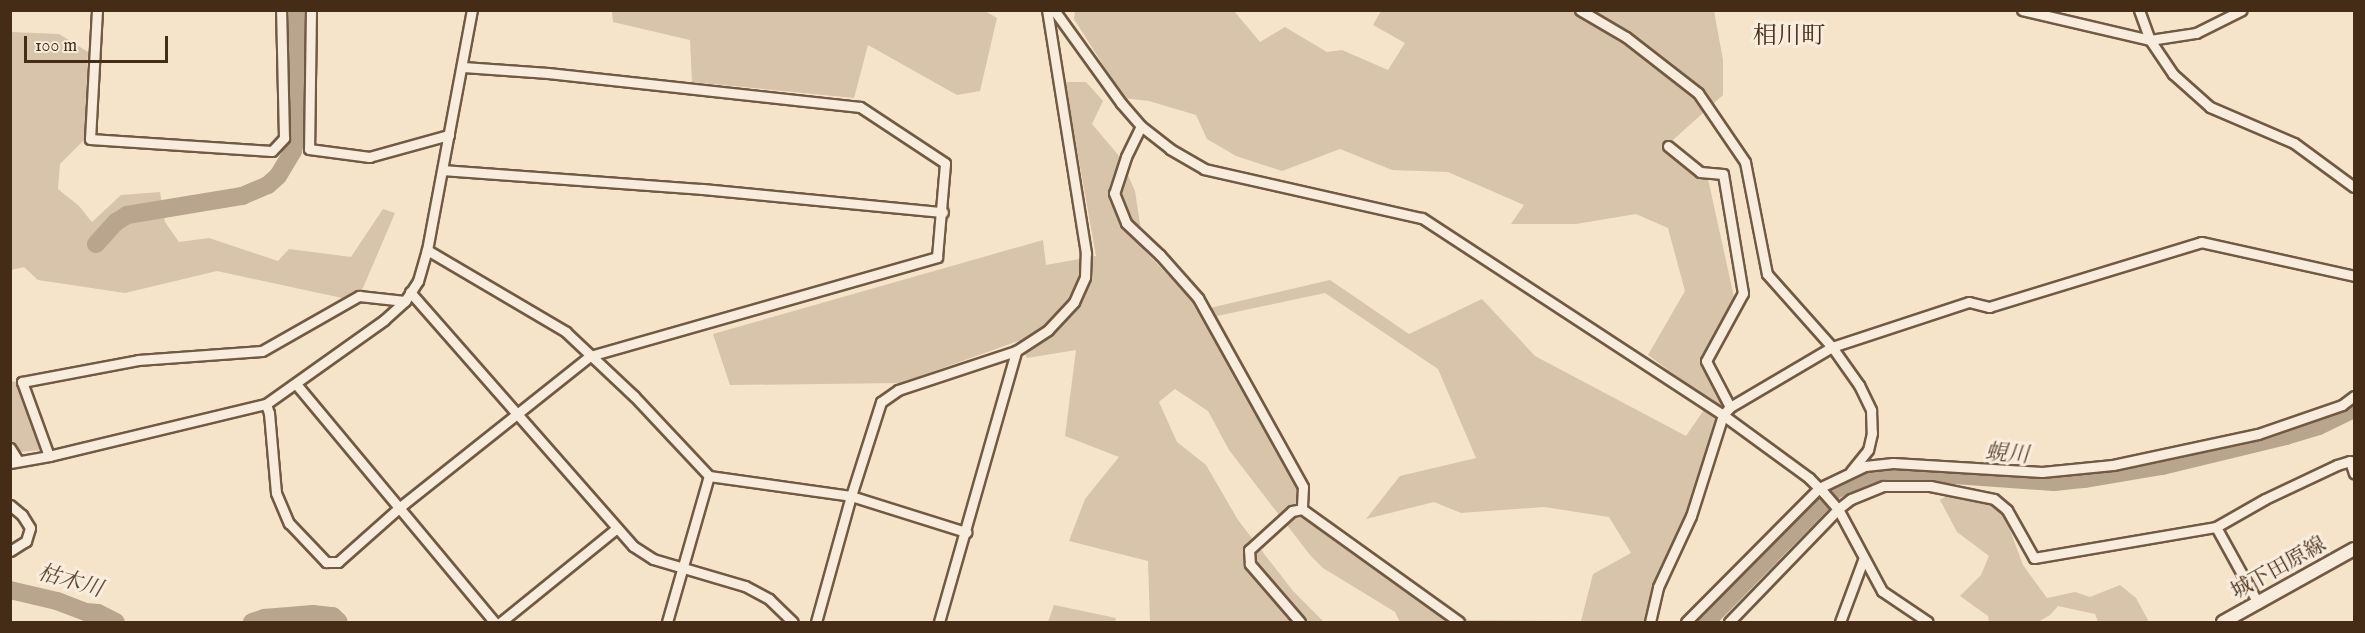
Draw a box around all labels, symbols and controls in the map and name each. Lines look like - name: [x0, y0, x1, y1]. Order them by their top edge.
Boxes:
- district label: 相川町: [1753, 23, 1825, 51]
- scale bar: [27, 24, 171, 62]
- text: 100 m: [35, 35, 77, 58]
- water label: 蜆川: [1984, 440, 2030, 470]
- street label: 城下田原線: [2227, 533, 2331, 605]
- water label: 枯木川: [35, 560, 105, 604]

